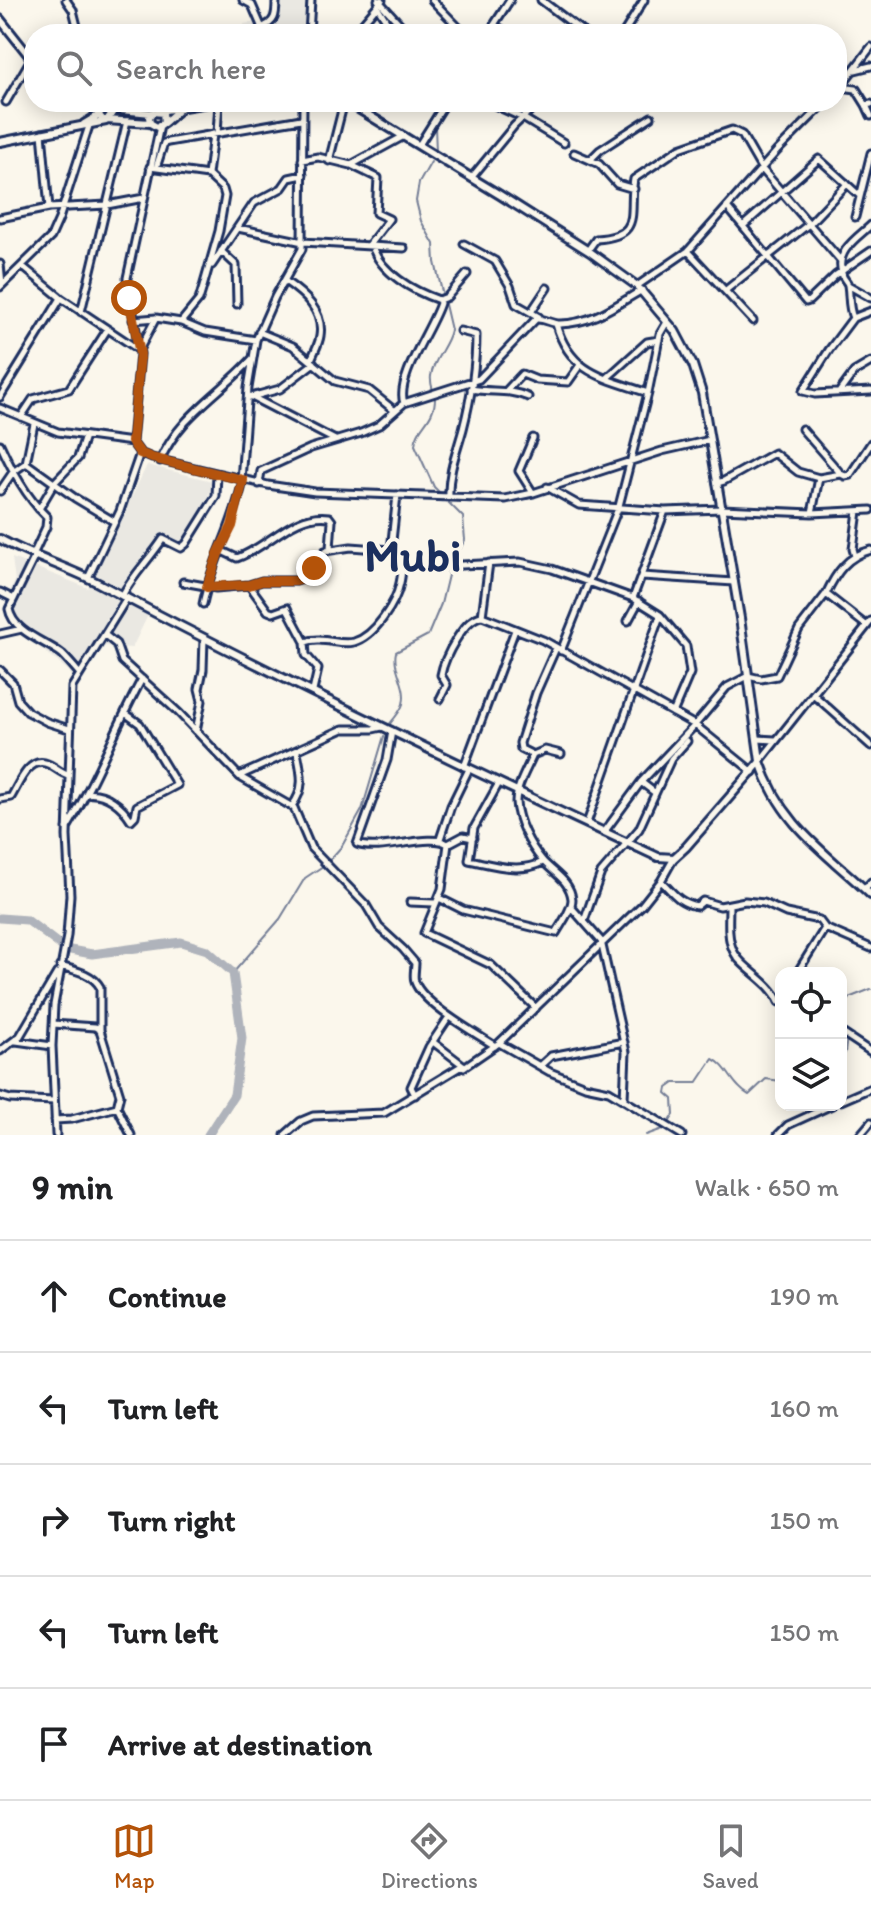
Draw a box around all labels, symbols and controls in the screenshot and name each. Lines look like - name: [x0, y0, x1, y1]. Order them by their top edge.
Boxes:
- search box: [24, 24, 847, 112]
- icon: search: [52, 46, 96, 90]
- text: Search here: [116, 50, 266, 87]
- route start: [111, 280, 147, 316]
- district label: Mubi: [364, 527, 462, 583]
- route end: [296, 550, 332, 586]
- map controls: [775, 967, 847, 1111]
- button: locate: [775, 967, 847, 1039]
- button: layers: [775, 1039, 847, 1111]
- text: 9 min: [32, 1167, 113, 1208]
- text: Walk · 650 m: [694, 1171, 839, 1203]
- icon: ahead: [32, 1274, 76, 1318]
- text: Continue: [108, 1278, 227, 1315]
- text: 190 m: [770, 1280, 839, 1312]
- icon: left: [32, 1386, 76, 1430]
- text: Turn left: [108, 1390, 219, 1427]
- text: 160 m: [769, 1392, 839, 1424]
- icon: right: [32, 1498, 76, 1542]
- text: Turn right: [108, 1502, 236, 1539]
- text: 150 m: [770, 1504, 839, 1536]
- icon: left: [32, 1610, 76, 1654]
- text: Turn left: [108, 1614, 219, 1651]
- text: 150 m: [770, 1616, 839, 1648]
- icon: arrive: [32, 1722, 76, 1766]
- text: Arrive at destination: [108, 1726, 372, 1763]
- tab: Map: [112, 1819, 156, 1894]
- tab: Directions: [381, 1819, 478, 1894]
- tab: Saved: [702, 1819, 759, 1894]

